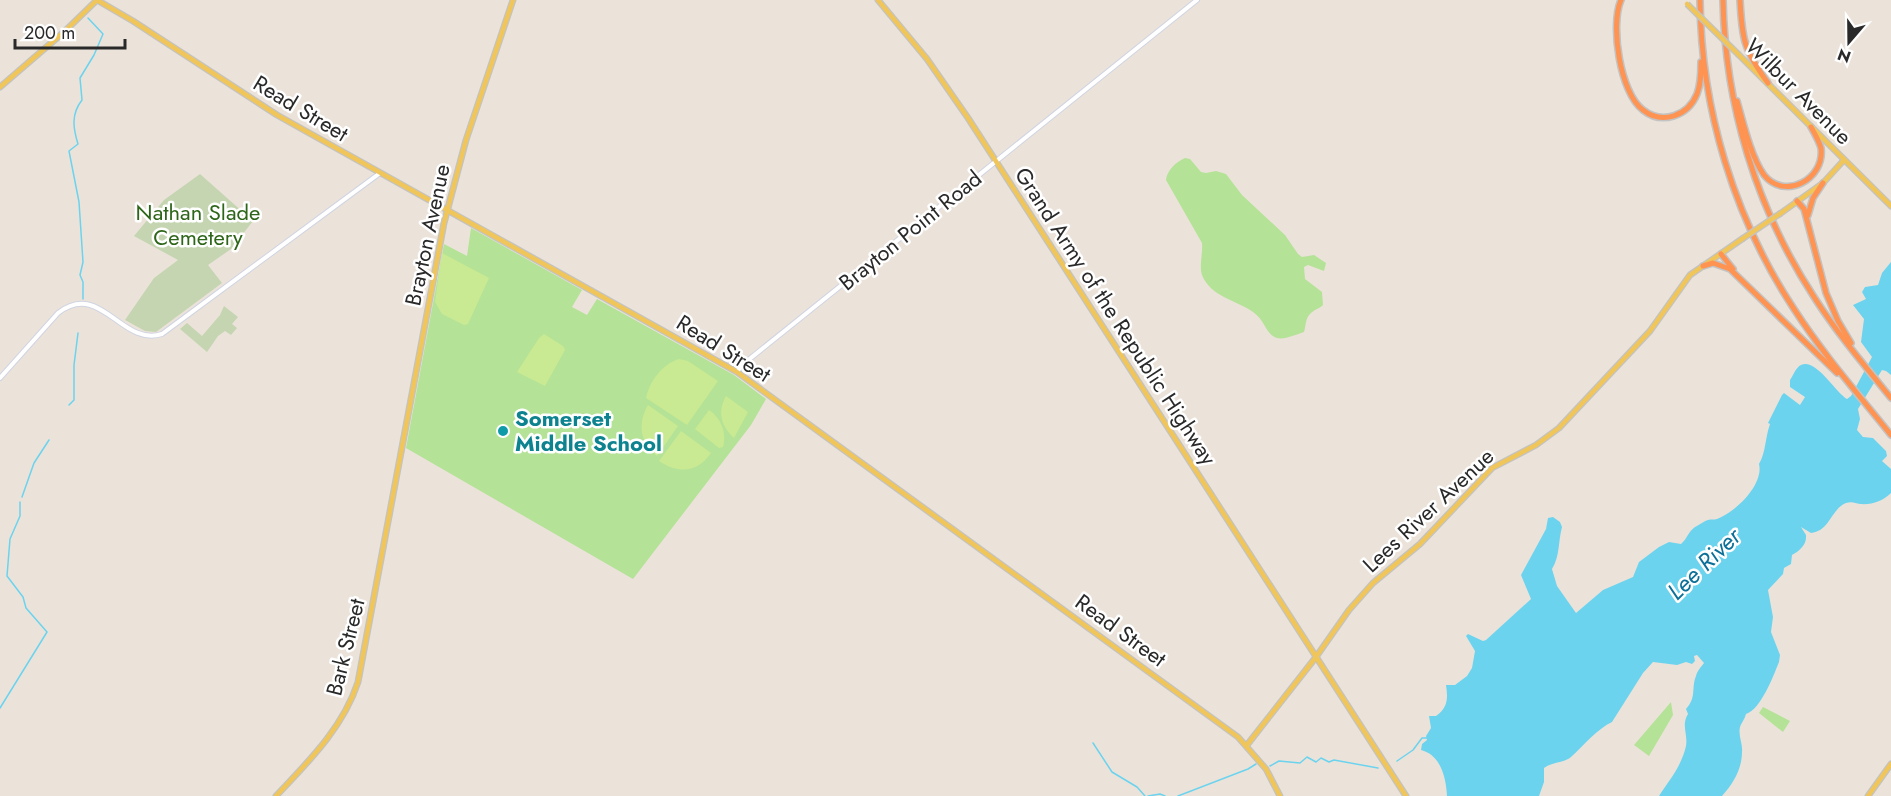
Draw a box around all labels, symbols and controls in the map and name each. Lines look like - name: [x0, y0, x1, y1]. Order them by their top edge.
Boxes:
- scale bar: [15, 12, 124, 50]
- north arrow: [1819, 12, 1879, 72]
- text: 200 m: [24, 20, 75, 46]
- street label: Wilbur Avenue: [1738, 30, 1860, 152]
- text: N: [1834, 43, 1854, 69]
- street label: Read Street: [247, 67, 355, 149]
- street label: Brayton Avenue: [396, 161, 458, 309]
- street label: Grand Army of the Republic Highway: [1007, 161, 1225, 472]
- street label: Brayton Point Road: [832, 162, 988, 298]
- park label: Nathan Slade Cemetery: [136, 196, 260, 253]
- street label: Read Street: [671, 306, 778, 390]
- place label: Somerset Middle School: [515, 402, 662, 459]
- marker: Somerset Middle School: [496, 424, 510, 438]
- street label: Lees River Avenue: [1355, 441, 1501, 579]
- water label: Lee River: [1659, 518, 1750, 608]
- street label: Read Street: [1069, 586, 1174, 674]
- street label: Bark Street: [317, 594, 373, 699]

